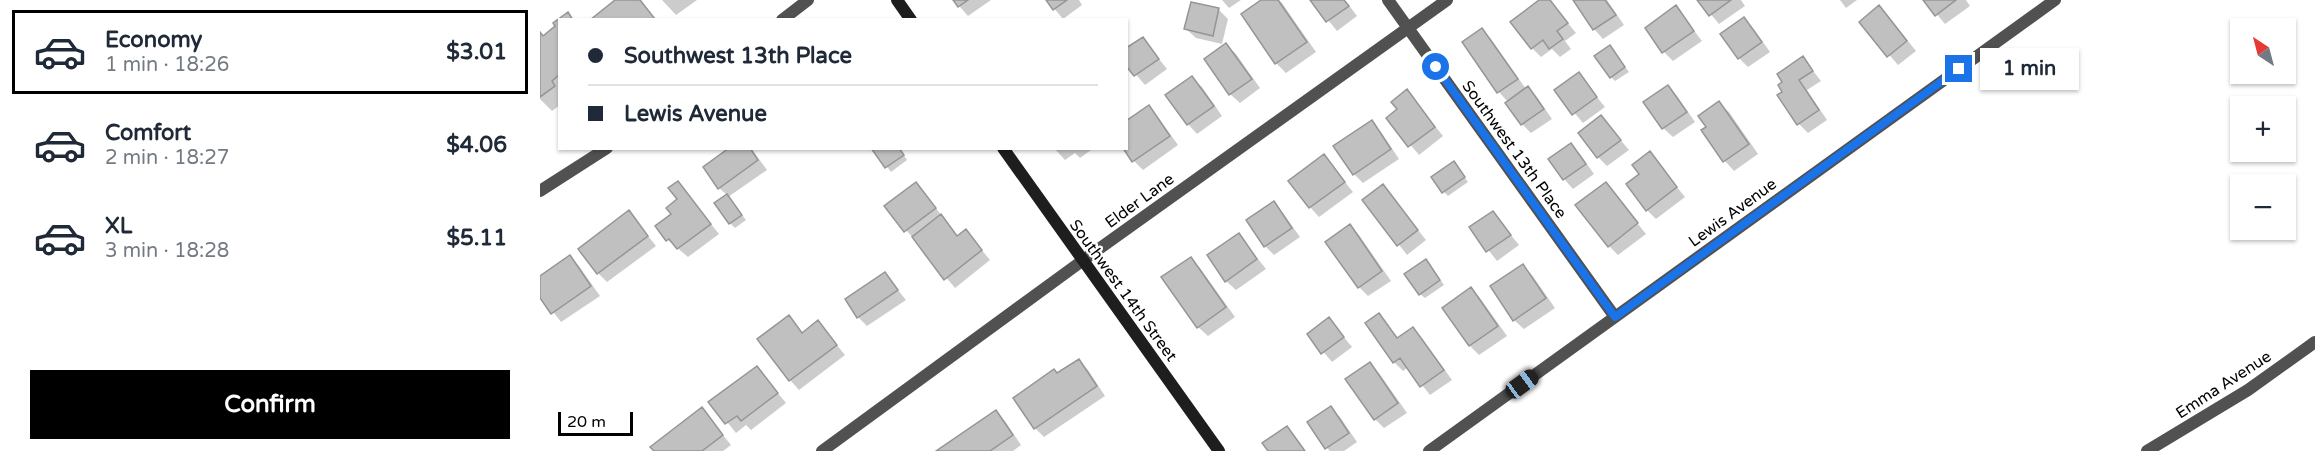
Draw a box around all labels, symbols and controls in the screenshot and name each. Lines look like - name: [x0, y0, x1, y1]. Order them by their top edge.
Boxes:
- north arrow: [2230, 18, 2296, 84]
- map controls: [2230, 18, 2296, 240]
- icon: car: [33, 25, 87, 79]
- text: Economy: [105, 27, 202, 53]
- text: $3.01: [446, 39, 507, 65]
- text: Southwest 13th Place: [624, 43, 852, 69]
- callout: 1 min: [1980, 48, 2079, 90]
- text: 1 min · 18:26: [105, 53, 229, 77]
- route start: [1422, 53, 1449, 80]
- route end: [1945, 55, 1972, 82]
- text: 1 min: [2003, 57, 2056, 81]
- street label: Southwest 13th Place: [1457, 77, 1571, 223]
- button: +: [2230, 96, 2296, 162]
- text: Lewis Avenue: [624, 101, 767, 127]
- icon: car: [33, 118, 87, 172]
- text: Comfort: [105, 120, 191, 146]
- text: $4.06: [446, 132, 507, 158]
- text: 2 min · 18:27: [105, 146, 229, 170]
- street label: Elder Lane: [1101, 169, 1178, 233]
- street label: Lewis Avenue: [1685, 174, 1781, 251]
- button: −: [2230, 174, 2296, 240]
- icon: car: [33, 211, 87, 265]
- text: XL: [105, 213, 132, 239]
- street label: Southwest 14th Street: [1065, 216, 1181, 365]
- text: $5.11: [446, 225, 507, 251]
- text: 3 min · 18:28: [105, 239, 229, 263]
- street label: Emma Avenue: [2172, 347, 2275, 423]
- car: [1502, 366, 1542, 402]
- button: Confirm: [30, 370, 510, 439]
- scale bar: [558, 409, 633, 436]
- text: 20 m: [567, 412, 606, 432]

